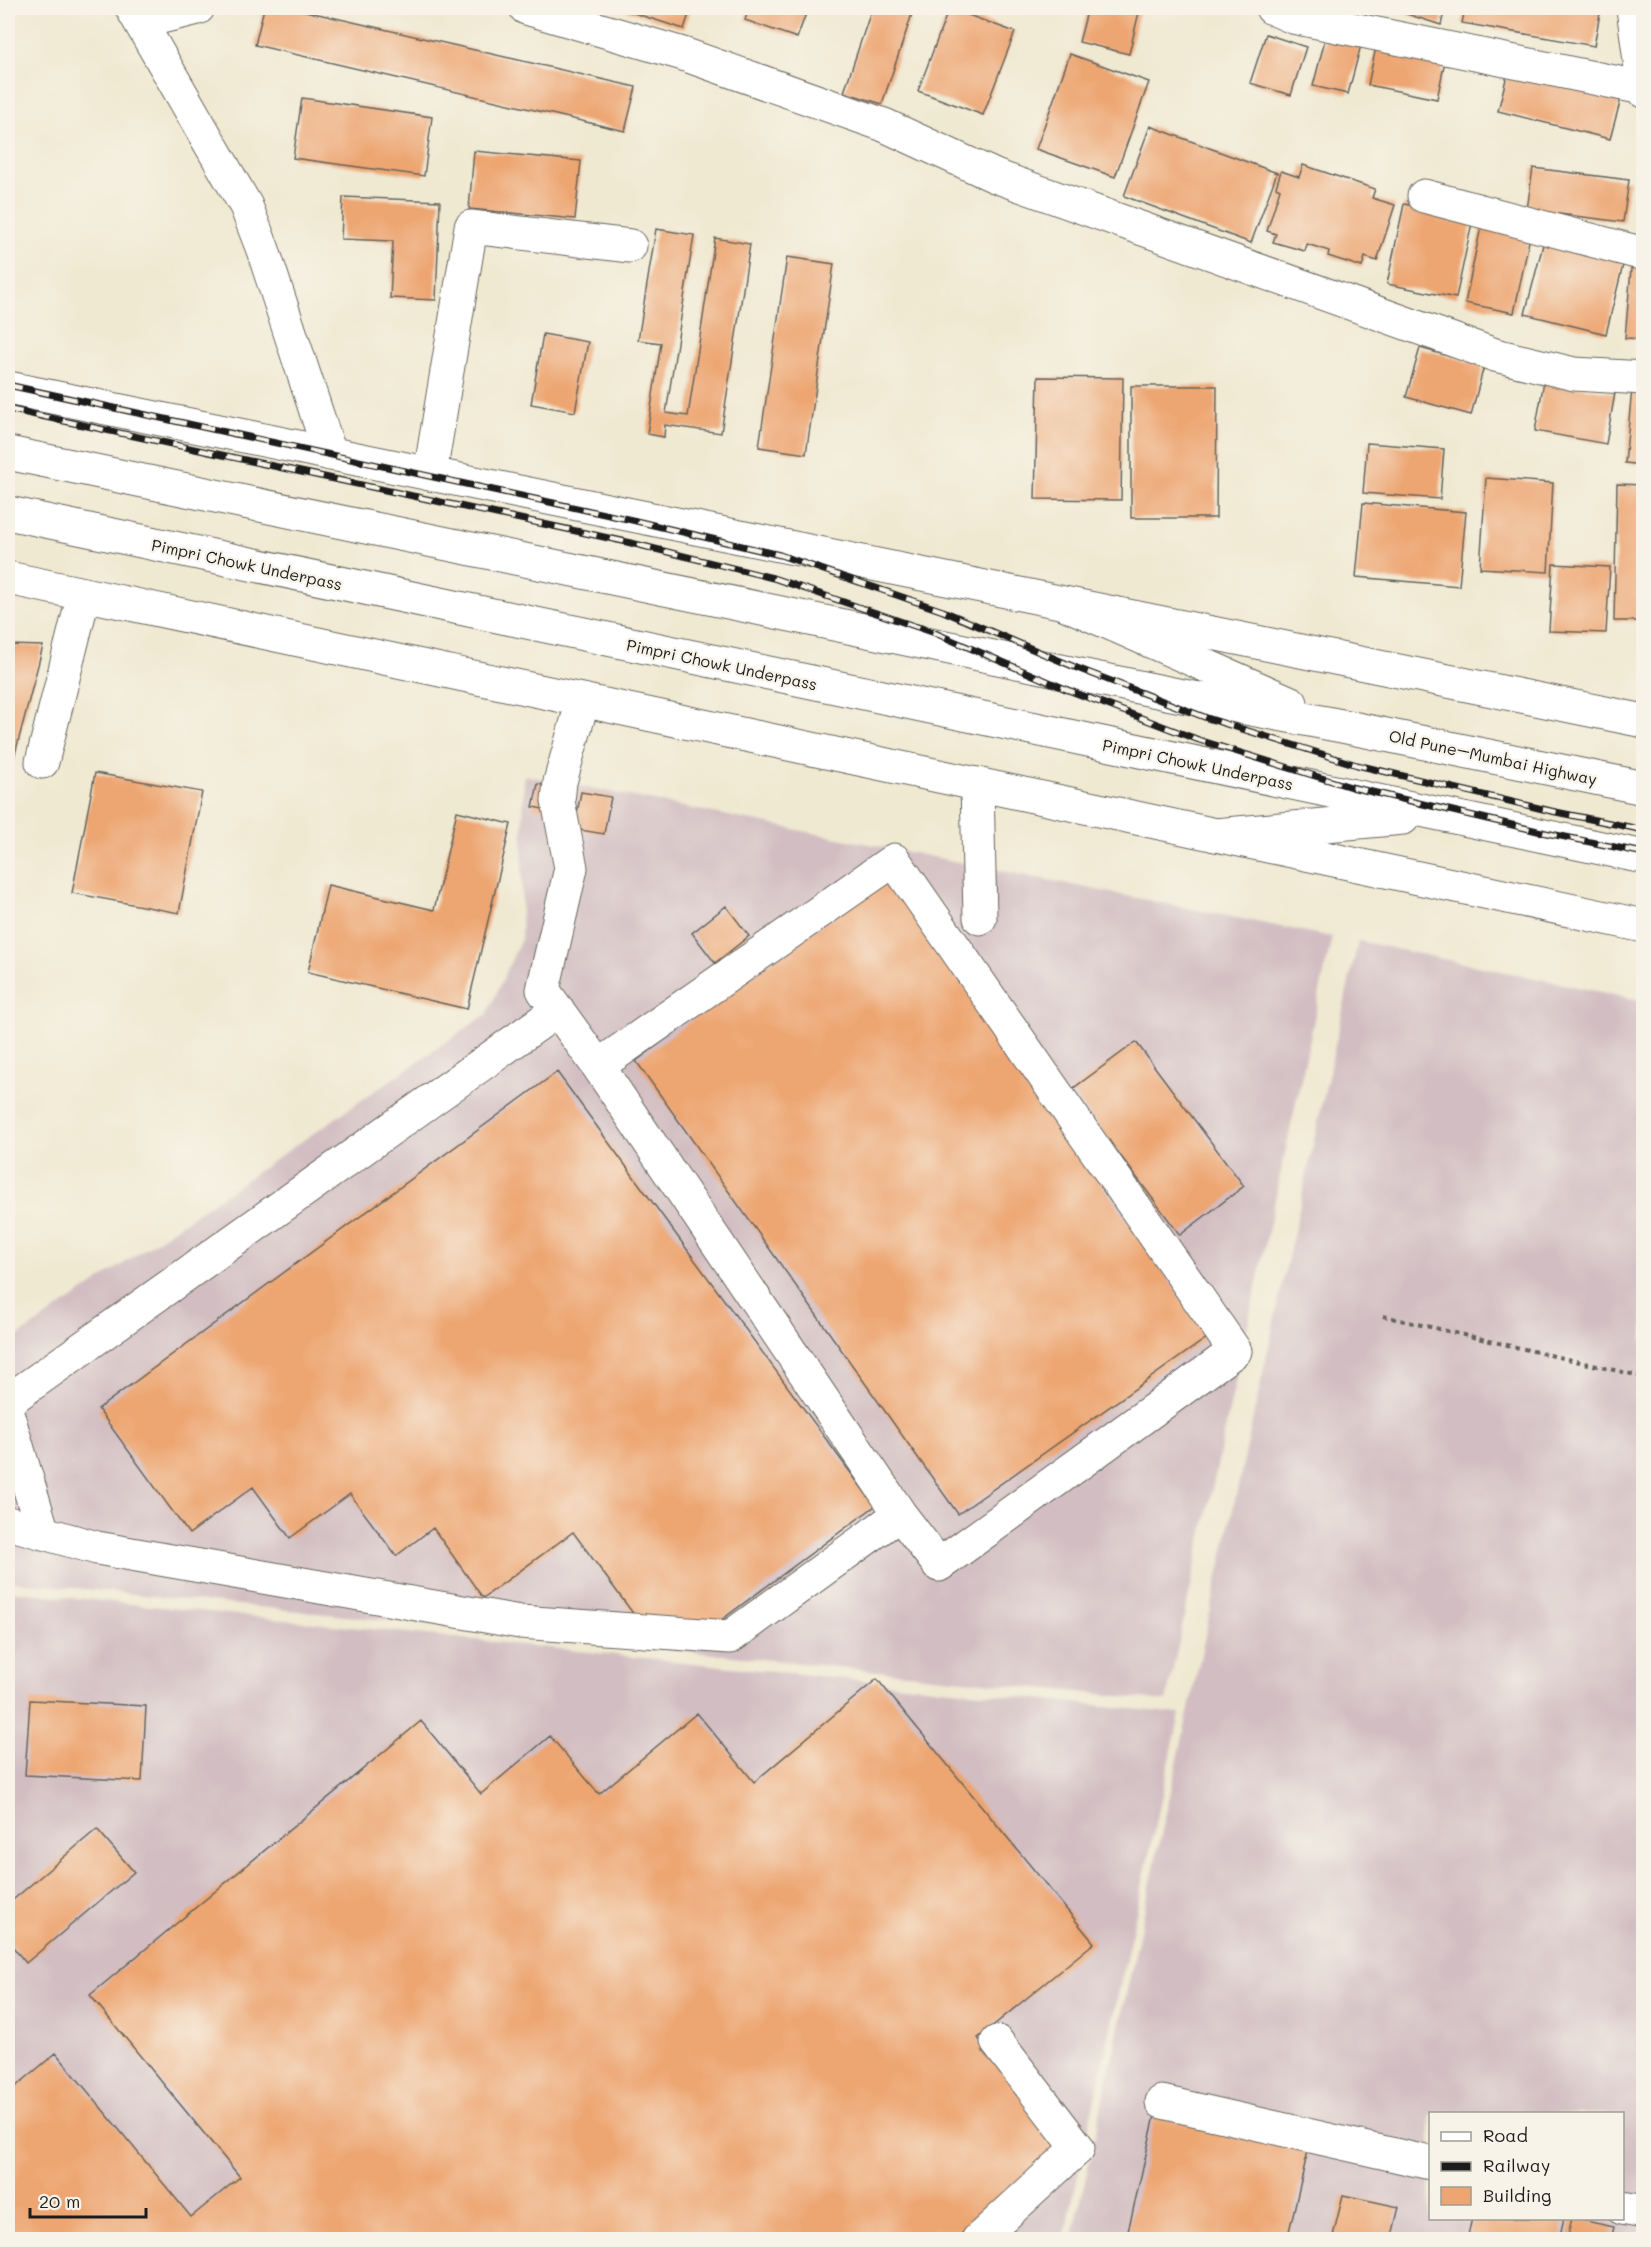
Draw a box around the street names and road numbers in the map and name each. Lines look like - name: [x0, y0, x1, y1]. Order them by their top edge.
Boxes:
- street label: Pimpri Chowk Underpass: [150, 534, 344, 594]
- street label: Pimpri Chowk Underpass: [625, 634, 819, 694]
- street label: Old Pune–Mumbai Highway: [1387, 725, 1599, 789]
- street label: Pimpri Chowk Underpass: [1101, 734, 1295, 794]

